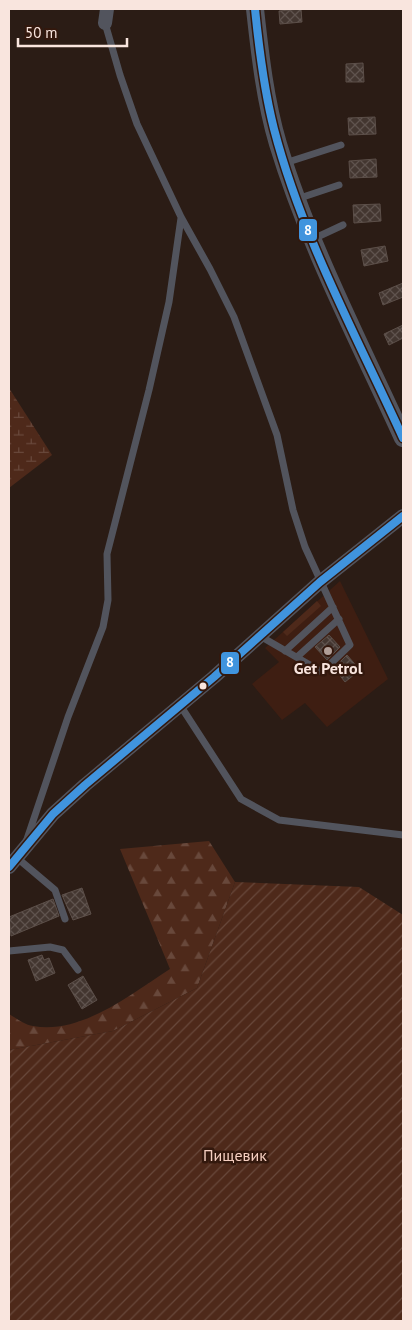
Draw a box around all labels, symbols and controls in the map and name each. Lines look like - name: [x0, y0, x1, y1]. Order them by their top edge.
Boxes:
- scale bar: [18, 15, 126, 47]
- text: 50 m: [25, 23, 58, 42]
- line badge: 8: [298, 218, 318, 242]
- text: 8: [304, 221, 312, 239]
- marker: Get Petrol: [322, 645, 334, 657]
- line badge: 8: [220, 651, 240, 675]
- text: 8: [226, 653, 234, 671]
- place label: Get Petrol: [294, 658, 363, 678]
- unlabelled marker: [198, 681, 208, 691]
- park label: Пищевик: [203, 1145, 267, 1165]

